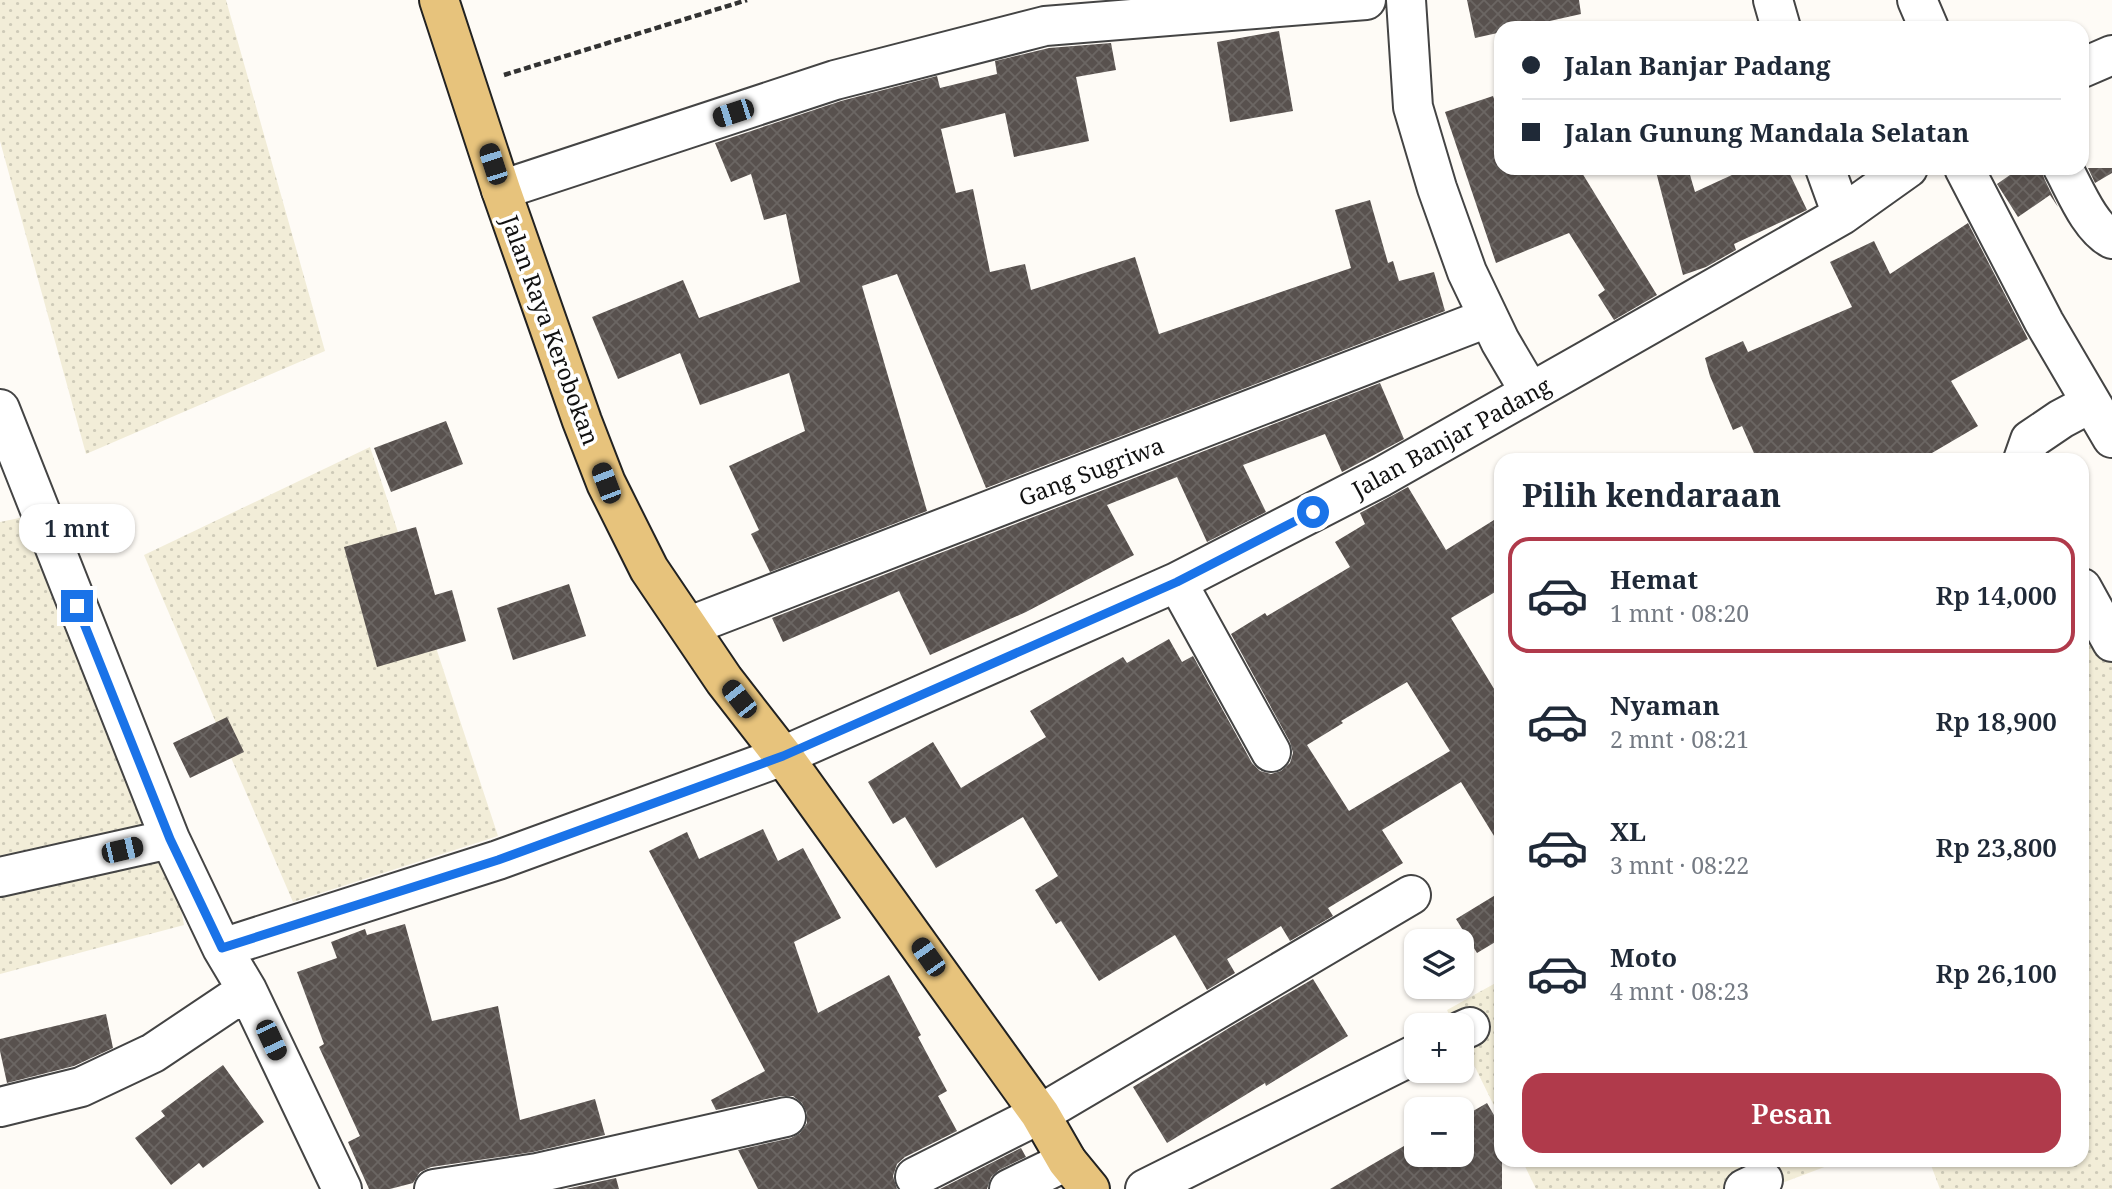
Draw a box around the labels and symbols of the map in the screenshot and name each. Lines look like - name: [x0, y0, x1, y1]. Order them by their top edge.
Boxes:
- car: [710, 97, 757, 129]
- car: [477, 141, 510, 187]
- street label: Jalan Raya Kerobokan: [494, 210, 608, 449]
- street label: Jalan Banjar Padang: [1345, 369, 1557, 505]
- street label: Gang Sugriwa: [1014, 429, 1168, 513]
- car: [589, 460, 624, 506]
- route start: [1297, 496, 1329, 528]
- callout: 1 mnt: [19, 504, 135, 554]
- route end: [61, 590, 93, 622]
- car: [718, 676, 761, 722]
- car: [100, 835, 145, 865]
- car: [908, 934, 949, 980]
- car: [253, 1017, 290, 1063]

